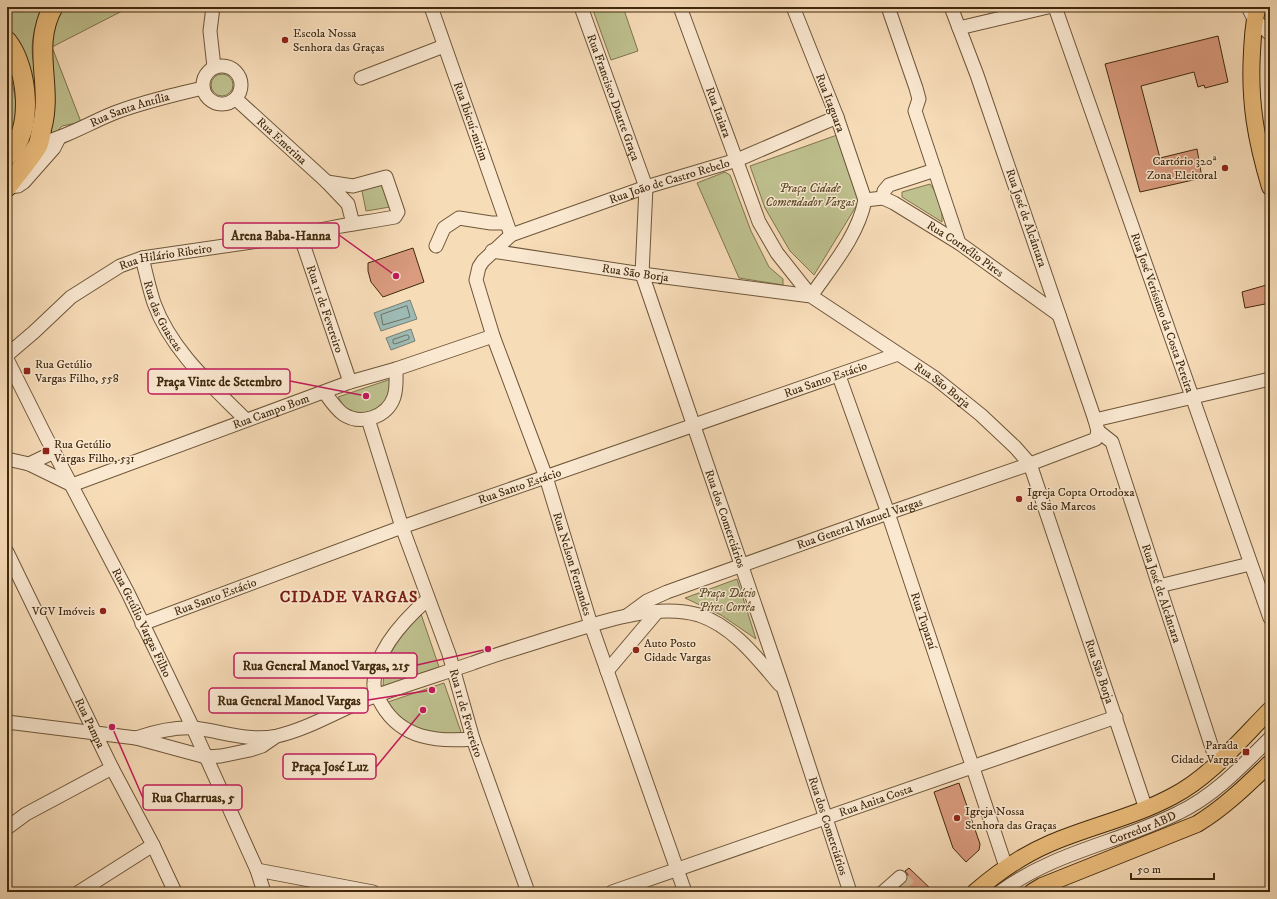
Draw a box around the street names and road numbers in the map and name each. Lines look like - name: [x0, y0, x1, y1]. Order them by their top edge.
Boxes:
- street label: Rua Francisco Duarte Graça: [584, 32, 644, 164]
- street label: Rua Itaguara: [812, 72, 848, 135]
- street label: Rua Ibicuí-mirim: [450, 80, 492, 163]
- street label: Rua Itaiara: [702, 85, 735, 140]
- street label: Rua Santa Antília: [87, 89, 172, 130]
- street label: Rua Emerina: [254, 114, 311, 168]
- street label: Rua João de Castro Rebelo: [607, 155, 732, 207]
- street label: Rua José de Alcântara: [1002, 167, 1050, 270]
- street label: Rua Cornélio Pires: [924, 218, 1007, 280]
- street label: Rua José Veríssimo da Costa Pereira: [1128, 231, 1198, 395]
- street label: Rua Hilário Ribeiro: [117, 240, 213, 273]
- street label: Rua São Borja: [601, 260, 670, 285]
- street label: Rua 11 de Fevereiro: [303, 263, 347, 355]
- street label: Rua das Guascas: [140, 279, 186, 354]
- street label: Rua Santo Estácio: [782, 358, 869, 401]
- street label: Rua São Borja: [911, 359, 974, 412]
- street label: Rua Campo Bom: [230, 390, 311, 432]
- street label: Rua Santo Estácio: [476, 465, 563, 507]
- street label: Rua dos Comerciários: [702, 468, 749, 570]
- street label: Rua General Manuel Vargas: [795, 494, 924, 553]
- street label: Rua Nelson Fernandes: [549, 510, 595, 618]
- street label: Rua José de Alcântara: [1138, 542, 1185, 646]
- street label: Rua Getúlio Vargas Filho: [109, 565, 175, 680]
- street label: Rua Santo Estácio: [172, 574, 259, 619]
- street label: Rua Tuparaí: [907, 590, 941, 652]
- street label: Rua São Borja: [1082, 637, 1118, 706]
- street label: Rua 11 de Fevereiro: [446, 667, 486, 759]
- street label: Rua Pampa: [72, 695, 109, 751]
- street label: Rua dos Comerciários: [805, 775, 852, 877]
- street label: Rua Anita Costa: [837, 781, 915, 820]
- street label: Corredor ABD: [1107, 808, 1179, 848]

